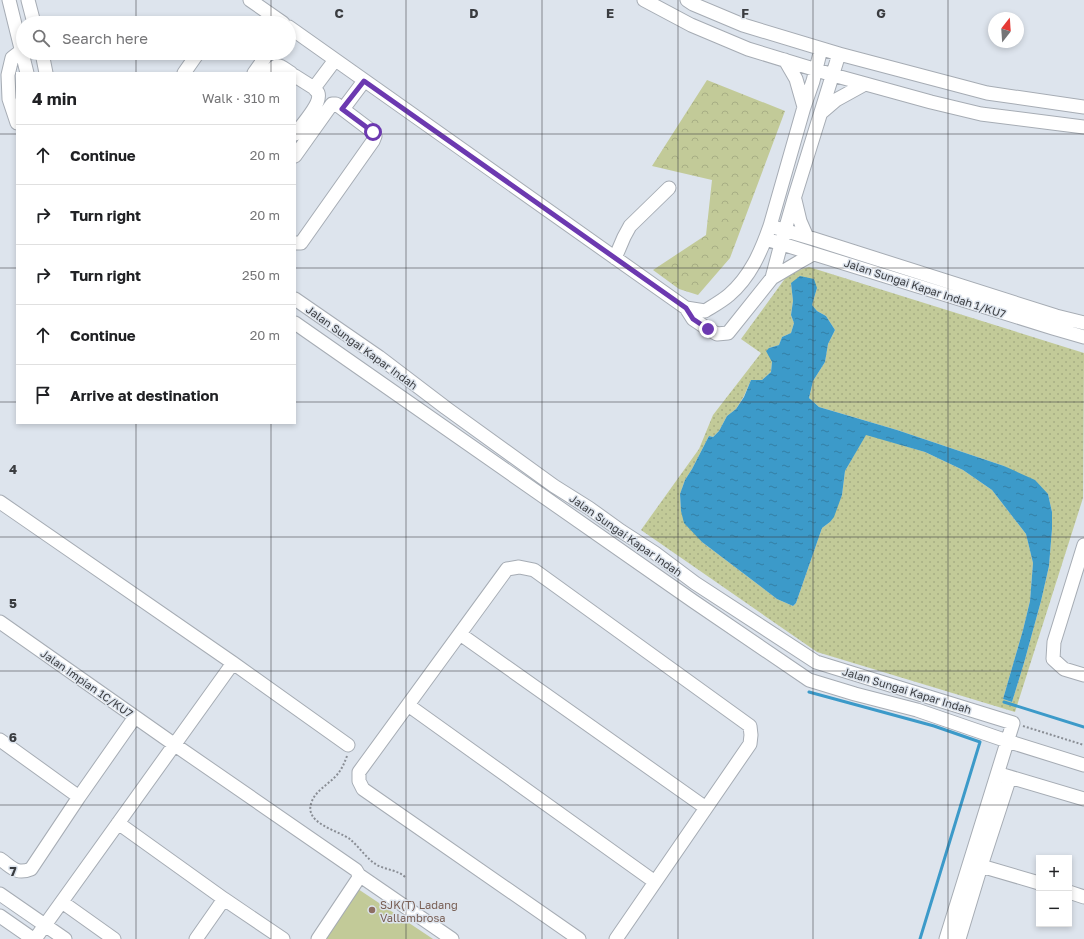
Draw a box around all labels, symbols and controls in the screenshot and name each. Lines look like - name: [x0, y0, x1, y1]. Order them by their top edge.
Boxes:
- text: C: [334, 5, 344, 21]
- text: D: [469, 5, 479, 21]
- text: E: [606, 5, 614, 21]
- text: F: [741, 5, 749, 21]
- text: G: [876, 5, 886, 21]
- north arrow: [988, 12, 1024, 48]
- search box: [16, 16, 296, 60]
- icon: search: [30, 27, 52, 49]
- text: Search here: [62, 29, 148, 47]
- text: 4 min: [32, 88, 77, 109]
- text: Walk · 310 m: [202, 90, 280, 106]
- route start: [364, 123, 382, 141]
- icon: ahead: [32, 144, 54, 166]
- text: Continue: [70, 146, 136, 164]
- text: 20 m: [250, 147, 280, 163]
- icon: right: [32, 204, 54, 226]
- text: Turn right: [70, 206, 141, 224]
- text: 20 m: [250, 207, 280, 223]
- street label: Jalan Sungai Kapar Indah 1/KU7: [843, 256, 1008, 320]
- icon: right: [32, 264, 54, 286]
- text: Turn right: [70, 266, 141, 284]
- text: 250 m: [242, 267, 280, 283]
- street label: Jalan Sungai Kapar Indah: [304, 302, 420, 392]
- route end: [699, 320, 717, 338]
- icon: ahead: [32, 324, 54, 346]
- text: Continue: [70, 326, 136, 344]
- text: 20 m: [250, 327, 280, 343]
- icon: arrive: [32, 384, 54, 406]
- text: Arrive at destination: [70, 386, 219, 404]
- text: 4: [9, 461, 17, 477]
- street label: Jalan Sungai Kapar Indah: [567, 491, 685, 579]
- text: 5: [9, 595, 17, 611]
- street label: Jalan Impian 1C/KU7: [38, 646, 136, 720]
- street label: Jalan Sungai Kapar Indah: [841, 664, 973, 716]
- text: 6: [9, 729, 17, 745]
- map controls: [1036, 855, 1072, 927]
- button: +: [1036, 855, 1072, 891]
- text: 7: [9, 863, 17, 879]
- button: −: [1036, 891, 1072, 927]
- place label: SJK(T) Ladang Vallambrosa: [380, 898, 458, 924]
- marker: SJK(T) Ladang Vallambrosa: [367, 905, 377, 915]

